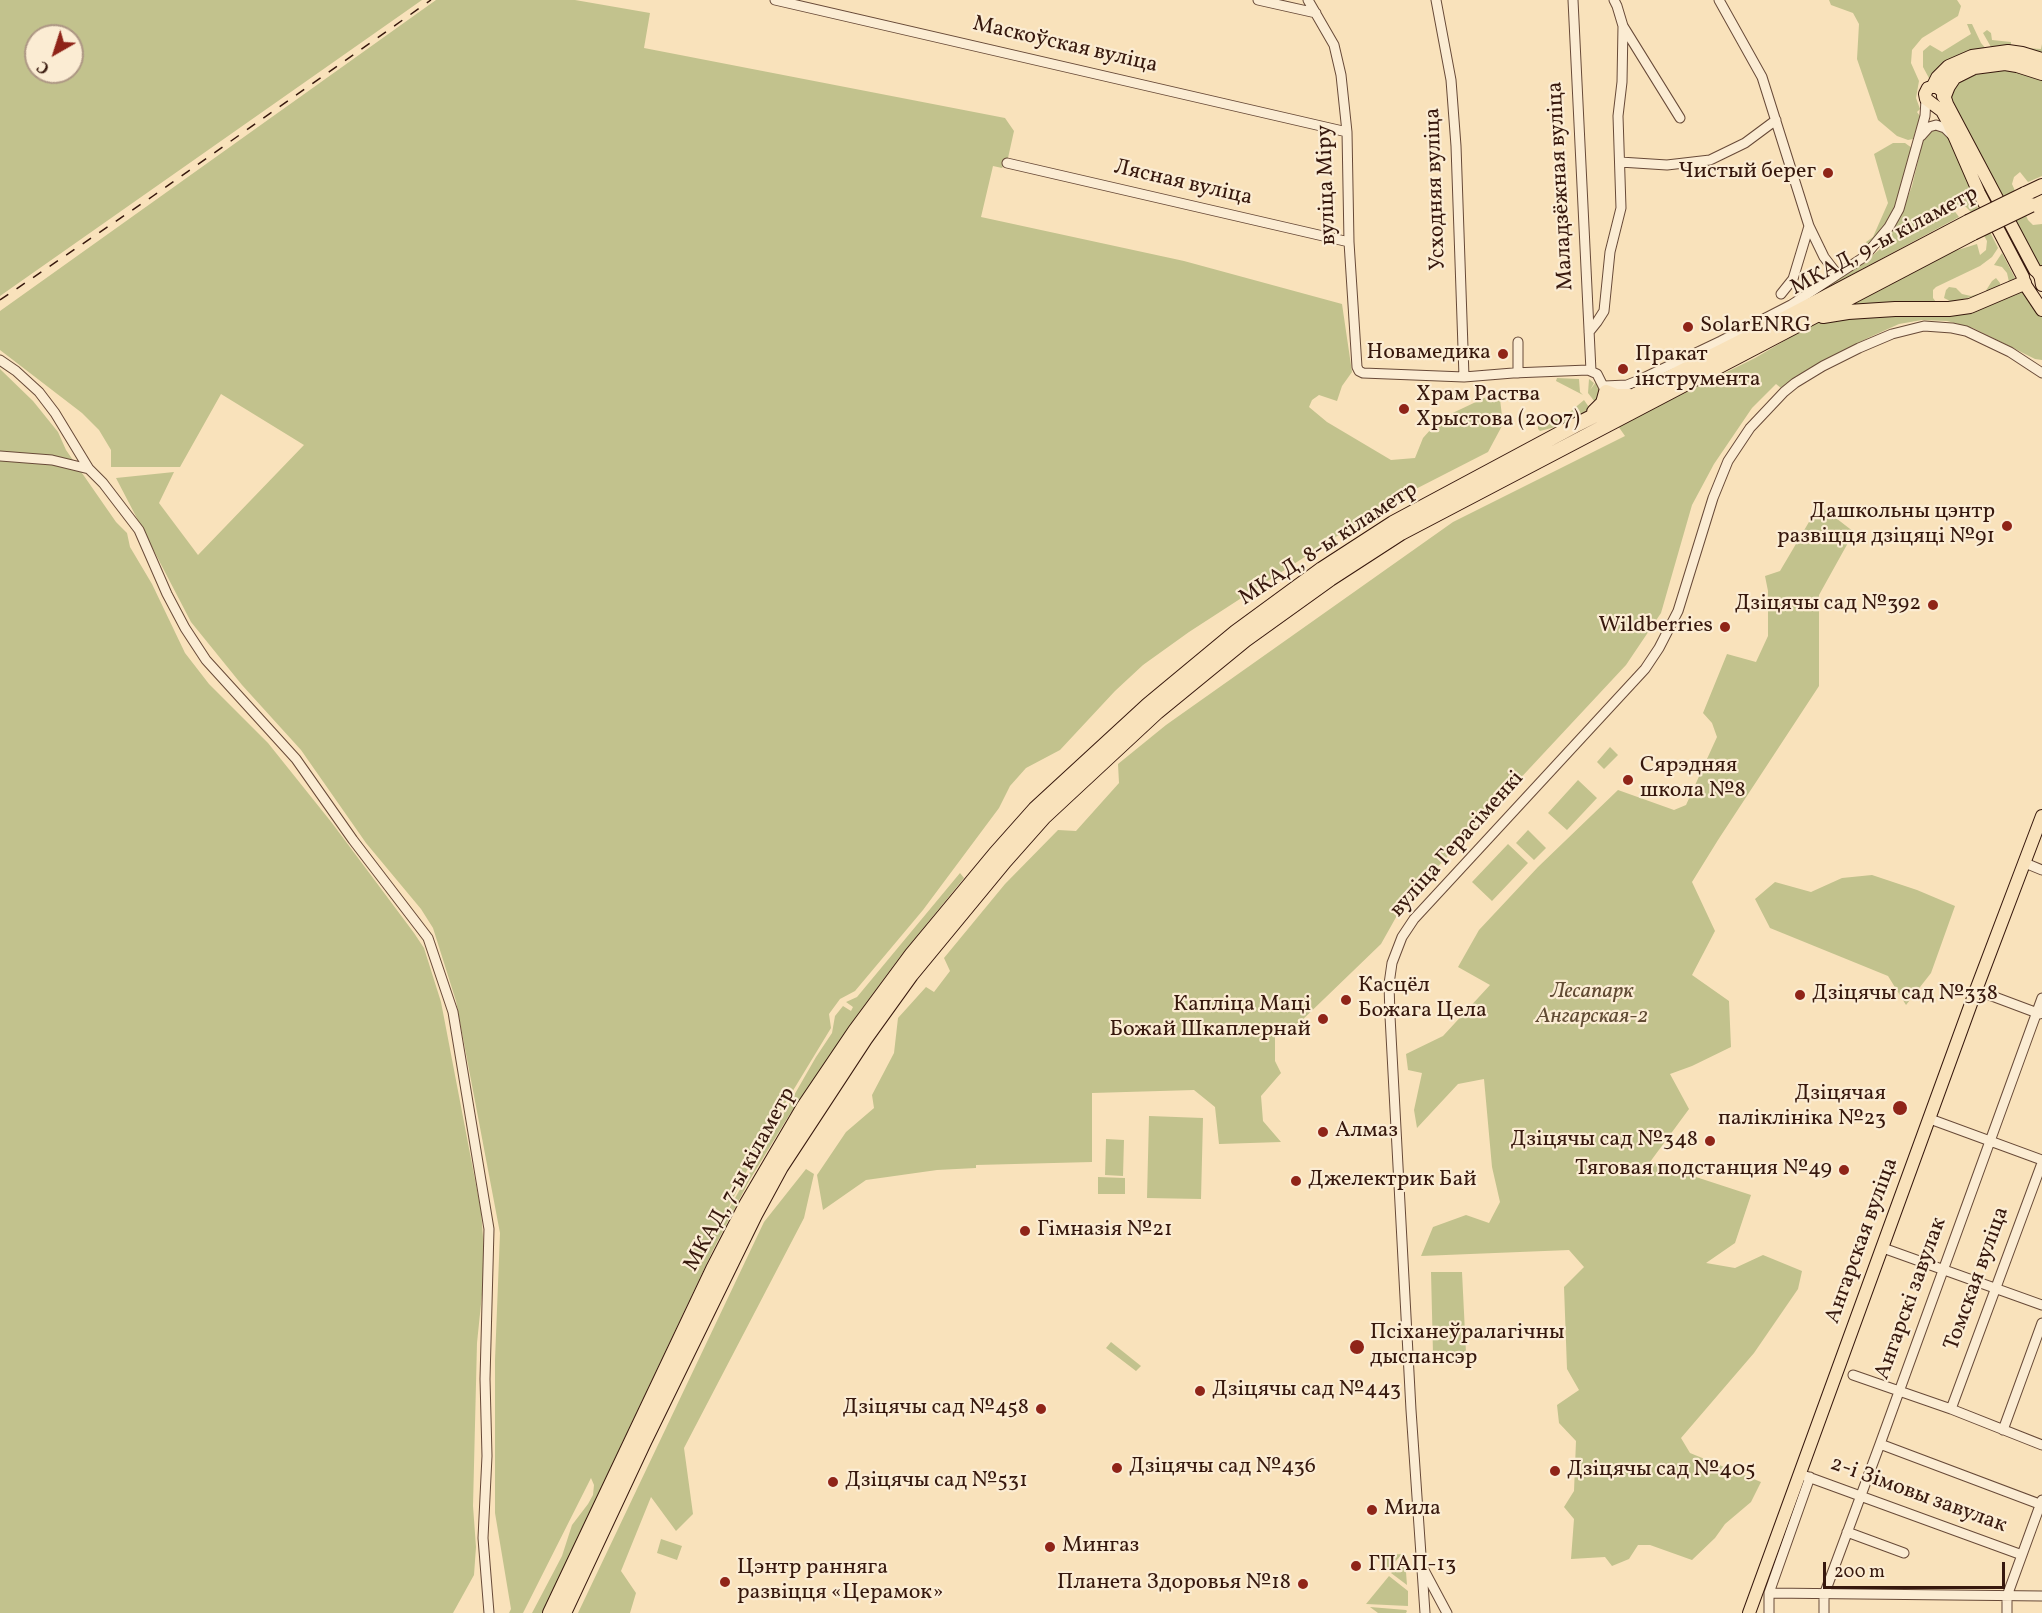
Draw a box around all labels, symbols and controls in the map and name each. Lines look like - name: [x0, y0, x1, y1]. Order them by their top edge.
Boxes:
- street label: Маскоўская вуліца: [970, 12, 1160, 80]
- north arrow: [24, 24, 84, 84]
- text: С: [33, 55, 55, 78]
- street label: Маладзёжная вуліца: [1543, 81, 1581, 291]
- street label: Усходняя вуліца: [1421, 107, 1453, 271]
- street label: вуліца Міру: [1313, 124, 1343, 246]
- street label: Лясная вуліца: [1111, 155, 1255, 213]
- place label: Чистый берег: [1678, 160, 1816, 186]
- marker: Чистый берег: [1821, 166, 1835, 180]
- street label: МКАД, 9-ы кіламетр: [1787, 181, 1983, 303]
- place label: SolarENRG: [1700, 314, 1811, 340]
- marker: SolarENRG: [1681, 320, 1695, 334]
- place label: Новамедика: [1367, 341, 1491, 367]
- place label: Пракат інструмента: [1635, 343, 1761, 394]
- marker: Новамедика: [1496, 347, 1510, 361]
- marker: Пракат інструмента: [1616, 362, 1630, 376]
- place label: Храм Раства Хрыстова (2007): [1416, 383, 1580, 434]
- marker: Храм Раства Хрыстова (2007): [1397, 402, 1411, 416]
- street label: МКАД, 8-ы кіламетр: [1235, 477, 1423, 613]
- place label: Дашкольны цэнтр развіцця дзіцяці №91: [1777, 500, 1995, 552]
- marker: Дашкольны цэнтр развіцця дзіцяці №91: [2000, 519, 2014, 533]
- place label: Дзіцячы сад №392: [1735, 592, 1921, 618]
- marker: Дзіцячы сад №392: [1926, 598, 1940, 612]
- place label: Wildberries: [1599, 614, 1713, 640]
- marker: Wildberries: [1718, 620, 1732, 634]
- place label: Сярэдняя школа №8: [1640, 754, 1746, 806]
- street label: вуліца Герасіменкі: [1385, 766, 1531, 924]
- marker: Сярэдняя школа №8: [1621, 773, 1635, 787]
- place label: Касцёл Божага Цела: [1358, 974, 1487, 1026]
- park label: Лесапарк Ангарская-2: [1536, 980, 1648, 1032]
- place label: Дзіцячы сад №338: [1812, 982, 1998, 1008]
- marker: Дзіцячы сад №338: [1793, 988, 1807, 1002]
- place label: Капліца Маці Божай Шкаплернай: [1109, 993, 1311, 1044]
- marker: Касцёл Божага Цела: [1339, 993, 1353, 1007]
- marker: Капліца Маці Божай Шкаплернай: [1316, 1012, 1330, 1026]
- place label: Дзіцячая паліклініка №23: [1718, 1082, 1886, 1134]
- street label: МКАД, 7-ы кіламетр: [679, 1083, 803, 1277]
- marker: Дзіцячая паліклініка №23: [1891, 1099, 1909, 1117]
- place label: Алмаз: [1335, 1119, 1398, 1145]
- marker: Алмаз: [1316, 1125, 1330, 1139]
- place label: Дзіцячы сад №348: [1511, 1128, 1698, 1154]
- marker: Дзіцячы сад №348: [1703, 1134, 1717, 1148]
- street label: Ангарская вуліца: [1821, 1154, 1905, 1328]
- place label: Тяговая подстанция №49: [1575, 1157, 1832, 1183]
- marker: Тяговая подстанция №49: [1837, 1163, 1851, 1177]
- place label: Джелектрик Бай: [1308, 1168, 1477, 1194]
- marker: Джелектрик Бай: [1289, 1174, 1303, 1188]
- street label: Томская вуліца: [1940, 1204, 2016, 1354]
- street label: Ангарскі завулак: [1870, 1214, 1954, 1384]
- place label: Гімназія №21: [1037, 1218, 1173, 1244]
- marker: Гімназія №21: [1018, 1224, 1032, 1238]
- place label: Псіханеўралагічны дыспансэр: [1370, 1321, 1564, 1372]
- marker: Псіханеўралагічны дыспансэр: [1348, 1338, 1366, 1356]
- place label: Дзіцячы сад №443: [1212, 1378, 1401, 1404]
- marker: Дзіцячы сад №443: [1193, 1384, 1207, 1398]
- place label: Дзіцячы сад №458: [843, 1396, 1029, 1422]
- marker: Дзіцячы сад №458: [1034, 1402, 1048, 1416]
- street label: 2-і Зімовы завулак: [1826, 1452, 2010, 1540]
- place label: Дзіцячы сад №436: [1129, 1455, 1316, 1481]
- place label: Дзіцячы сад №405: [1567, 1458, 1756, 1484]
- marker: Дзіцячы сад №436: [1110, 1461, 1124, 1475]
- marker: Дзіцячы сад №405: [1548, 1464, 1562, 1478]
- place label: Дзіцячы сад №531: [845, 1469, 1028, 1495]
- marker: Дзіцячы сад №531: [826, 1475, 840, 1489]
- place label: Мила: [1384, 1497, 1441, 1523]
- marker: Мила: [1365, 1503, 1379, 1517]
- place label: Мингаз: [1062, 1534, 1139, 1560]
- marker: Мингаз: [1043, 1540, 1057, 1554]
- scale bar: [1826, 1550, 2008, 1588]
- place label: ГПАП-13: [1368, 1553, 1456, 1579]
- place label: Цэнтр ранняга развіцця «Церамок»: [737, 1556, 943, 1608]
- marker: ГПАП-13: [1349, 1559, 1363, 1573]
- text: 200 m: [1834, 1560, 1885, 1585]
- place label: Планета Здоровья №18: [1057, 1571, 1291, 1597]
- marker: Цэнтр ранняга развіцця «Церамок»: [718, 1575, 732, 1589]
- marker: Планета Здоровья №18: [1296, 1577, 1310, 1591]

